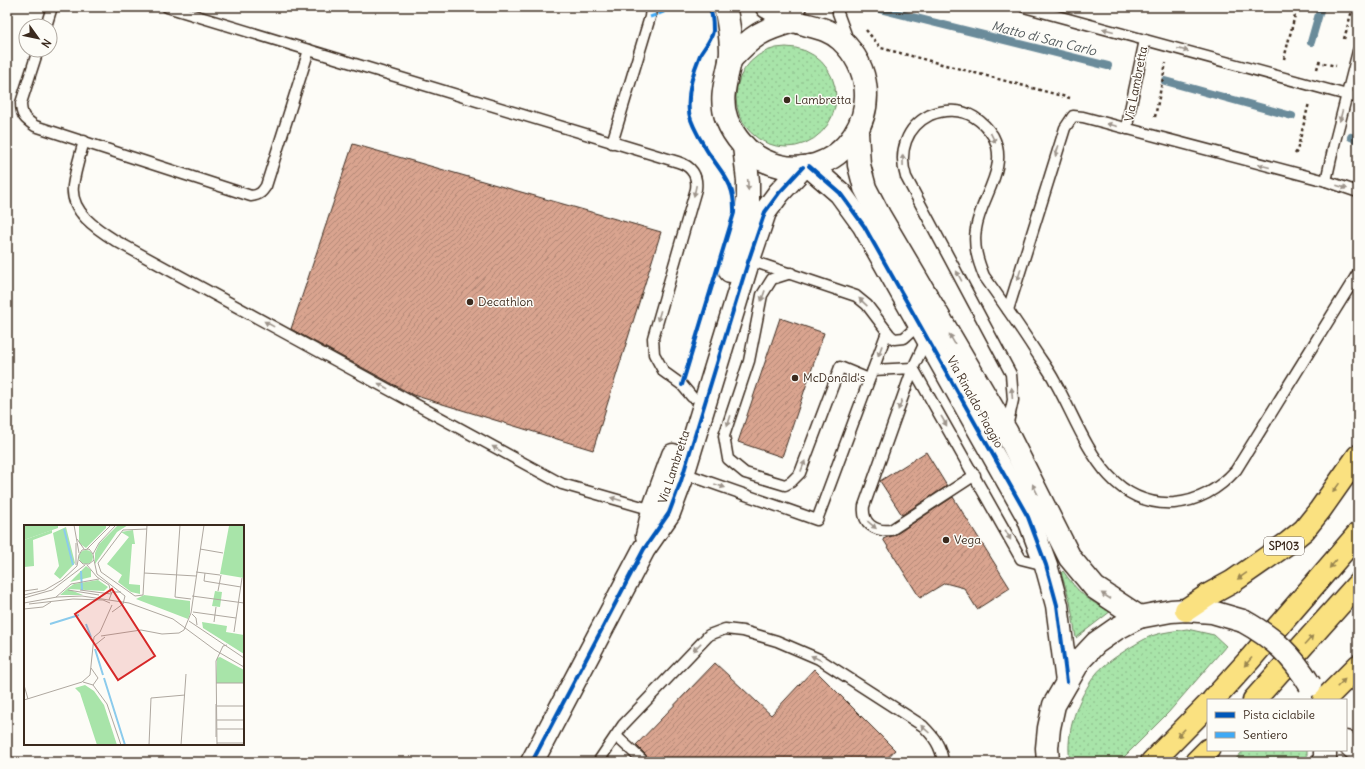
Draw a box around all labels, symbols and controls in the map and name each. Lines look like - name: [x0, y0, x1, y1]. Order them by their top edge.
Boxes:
- water label: Matto di San Carlo: [990, 17, 1099, 60]
- north arrow: [18, 18, 58, 58]
- one-way arrow: [1101, 27, 1113, 33]
- text: N: [38, 36, 54, 50]
- street label: Via Lambretta: [1121, 45, 1150, 123]
- one-way arrow: [1177, 48, 1189, 54]
- place label: Lambretta: [795, 92, 852, 107]
- marker: Lambretta: [782, 95, 792, 105]
- one-way arrow: [1338, 109, 1344, 122]
- one-way arrow: [1105, 122, 1117, 128]
- one-way arrow: [990, 132, 996, 143]
- one-way arrow: [1054, 145, 1060, 157]
- one-way arrow: [900, 153, 906, 166]
- one-way arrow: [1258, 162, 1271, 168]
- one-way arrow: [744, 179, 751, 191]
- one-way arrow: [1336, 184, 1348, 190]
- one-way arrow: [692, 185, 698, 197]
- one-way arrow: [956, 270, 962, 282]
- one-way arrow: [1016, 270, 1022, 282]
- one-way arrow: [760, 291, 766, 303]
- place label: Decathlon: [478, 294, 533, 309]
- marker: Decathlon: [465, 297, 475, 307]
- one-way arrow: [858, 297, 868, 306]
- one-way arrow: [656, 310, 662, 322]
- one-way arrow: [263, 321, 275, 328]
- one-way arrow: [948, 333, 955, 345]
- one-way arrow: [876, 346, 882, 358]
- street label: Via Rinaldo Piaggio: [944, 353, 1007, 451]
- place label: McDonald's: [803, 370, 865, 385]
- marker: McDonald's: [790, 373, 800, 383]
- one-way arrow: [377, 383, 389, 390]
- one-way arrow: [1009, 387, 1016, 399]
- one-way arrow: [897, 399, 903, 411]
- one-way arrow: [940, 415, 947, 427]
- one-way arrow: [726, 416, 732, 428]
- street label: Via Lambretta: [655, 428, 692, 505]
- one-way arrow: [491, 445, 503, 452]
- one-way arrow: [800, 459, 806, 471]
- one-way arrow: [1332, 482, 1340, 493]
- one-way arrow: [714, 483, 726, 489]
- one-way arrow: [1032, 484, 1039, 495]
- one-way arrow: [610, 496, 622, 502]
- one-way arrow: [867, 520, 877, 529]
- inset map: [24, 525, 244, 745]
- one-way arrow: [1004, 529, 1011, 541]
- place label: Vega: [954, 532, 981, 547]
- marker: Vega: [941, 535, 951, 545]
- road number: SP103: [1264, 537, 1304, 555]
- one-way arrow: [1329, 559, 1338, 569]
- one-way arrow: [1236, 572, 1247, 580]
- one-way arrow: [1101, 592, 1112, 600]
- one-way arrow: [1304, 635, 1313, 645]
- one-way arrow: [693, 642, 702, 652]
- one-way arrow: [810, 655, 822, 661]
- one-way arrow: [1243, 657, 1252, 667]
- one-way arrow: [1336, 678, 1346, 688]
- legend: [1207, 699, 1347, 751]
- text: Pista ciclabile: [1243, 707, 1315, 722]
- one-way arrow: [920, 724, 930, 733]
- text: Sentiero: [1243, 727, 1288, 742]
- one-way arrow: [1176, 728, 1186, 738]

